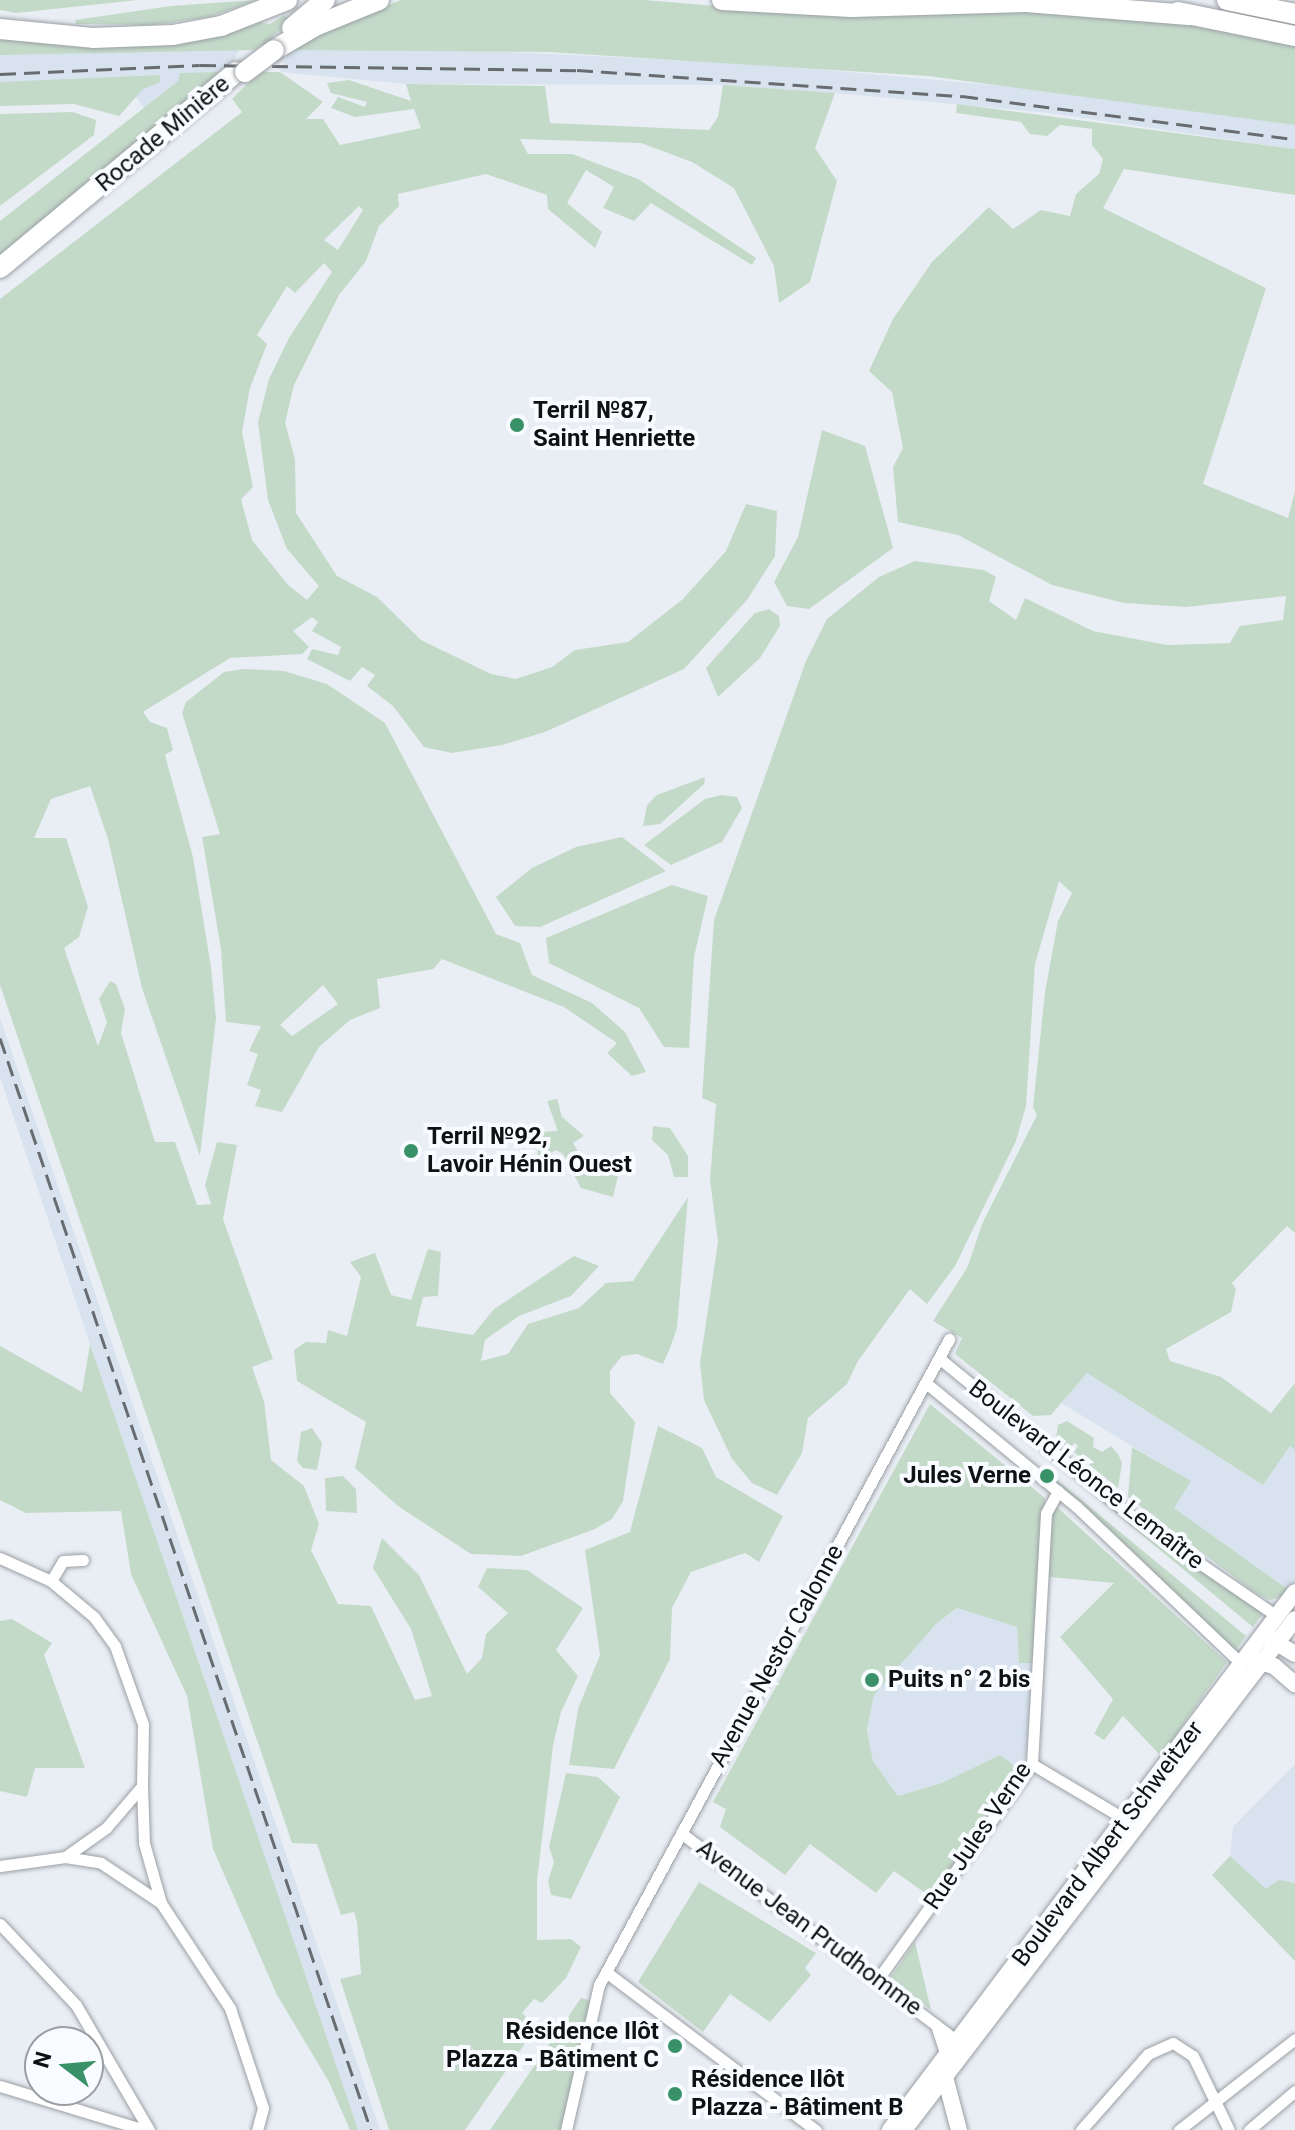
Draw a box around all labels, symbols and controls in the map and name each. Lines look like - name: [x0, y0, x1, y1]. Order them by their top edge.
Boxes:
- street label: Rocade Minière: [90, 70, 236, 198]
- place label: Terril №87, Saint Henriette: [533, 397, 695, 453]
- marker: Terril №87, Saint Henriette: [508, 416, 526, 434]
- place label: Terril №92, Lavoir Hénin Ouest: [427, 1123, 632, 1179]
- marker: Terril №92, Lavoir Hénin Ouest: [402, 1142, 420, 1160]
- street label: Boulevard Léonce Lemaître: [963, 1374, 1209, 1576]
- place label: Jules Verne: [903, 1462, 1031, 1490]
- marker: Jules Verne: [1038, 1467, 1056, 1485]
- street label: Avenue Nestor Calonne: [704, 1540, 850, 1772]
- place label: Puits n° 2 bis: [888, 1666, 1030, 1694]
- marker: Puits n° 2 bis: [863, 1671, 881, 1689]
- street label: Boulevard Albert Schweitzer: [1006, 1716, 1210, 1972]
- street label: Rue Jules Verne: [918, 1757, 1038, 1915]
- street label: Avenue Jean Prudhomme: [691, 1834, 927, 2022]
- place label: Résidence Ilôt Plazza - Bâtiment C: [446, 2018, 659, 2074]
- north arrow: [24, 2026, 104, 2106]
- marker: Résidence Ilôt Plazza - Bâtiment C: [666, 2037, 684, 2055]
- text: N: [28, 2049, 57, 2071]
- place label: Résidence Ilôt Plazza - Bâtiment B: [691, 2066, 904, 2122]
- marker: Résidence Ilôt Plazza - Bâtiment B: [666, 2085, 684, 2103]

